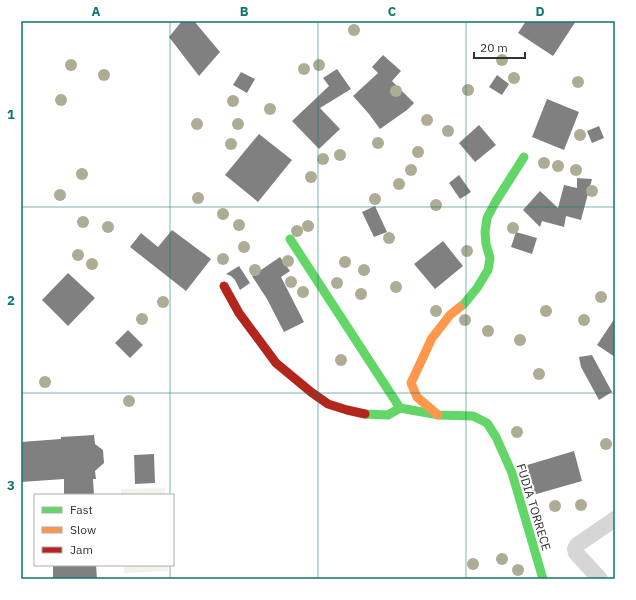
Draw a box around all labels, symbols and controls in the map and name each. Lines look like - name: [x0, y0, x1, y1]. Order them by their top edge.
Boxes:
- text: A: [92, 3, 101, 20]
- text: B: [240, 3, 249, 20]
- text: C: [388, 3, 397, 20]
- text: D: [535, 3, 545, 20]
- scale bar: [474, 34, 525, 60]
- text: 20 m: [480, 40, 508, 55]
- text: 1: [7, 106, 15, 123]
- text: 2: [7, 292, 15, 309]
- street label: FUDIA TORRECE: [514, 462, 554, 552]
- text: 3: [7, 477, 15, 494]
- legend: [34, 494, 174, 566]
- text: Fast: [70, 502, 93, 517]
- text: Slow: [70, 522, 96, 537]
- text: Jam: [70, 542, 93, 557]

